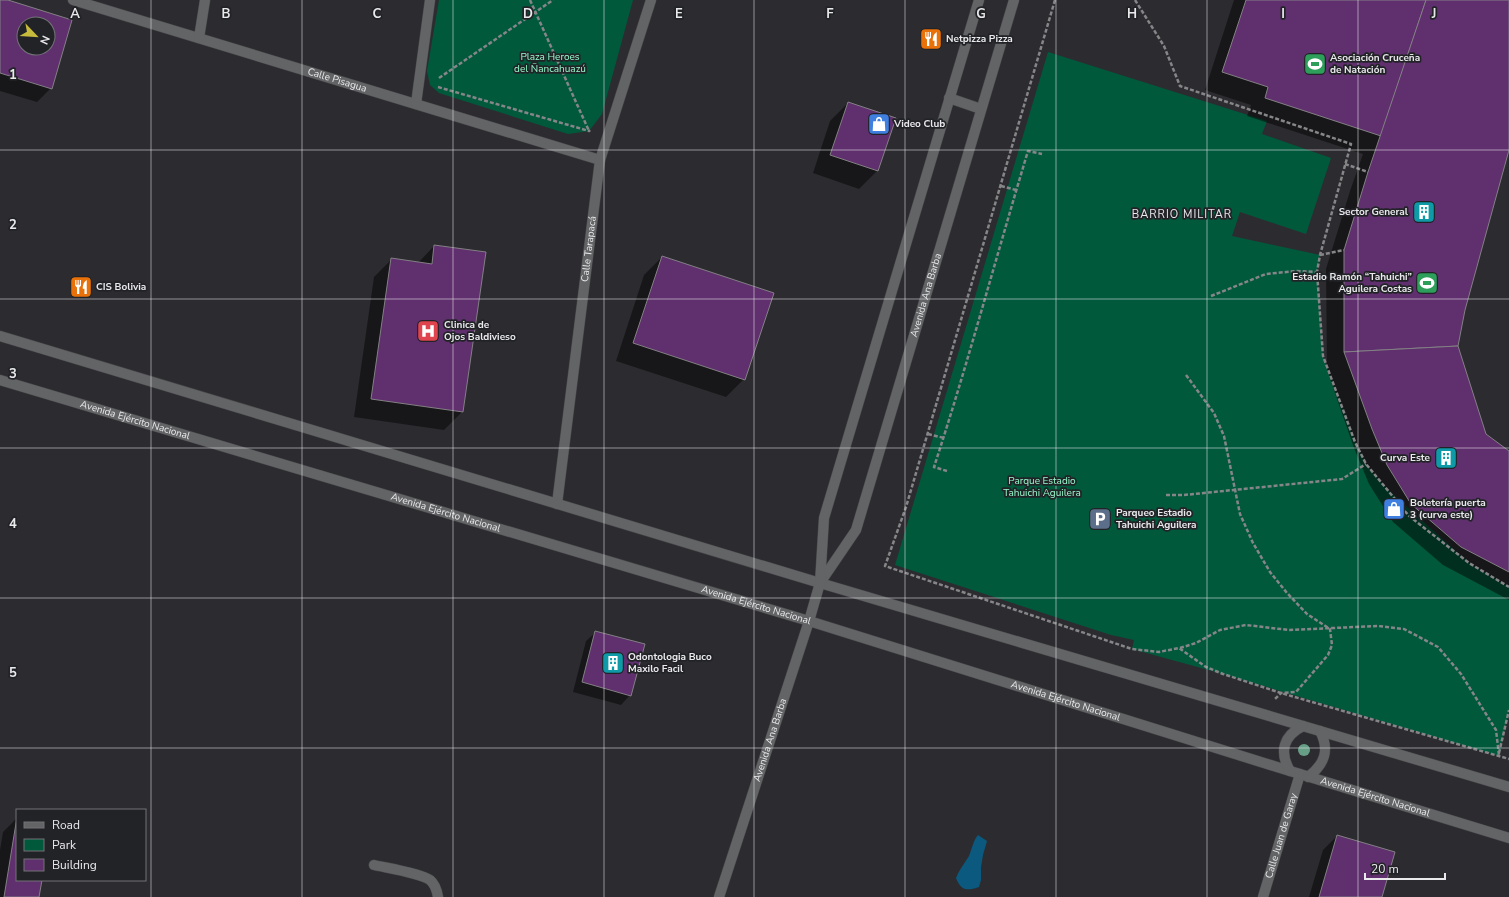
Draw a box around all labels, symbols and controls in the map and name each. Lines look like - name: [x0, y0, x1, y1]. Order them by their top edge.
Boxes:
- text: A: [70, 5, 80, 23]
- text: B: [222, 5, 231, 23]
- text: C: [373, 5, 382, 23]
- text: D: [523, 5, 533, 23]
- text: E: [675, 5, 683, 23]
- text: F: [826, 5, 834, 23]
- text: G: [976, 5, 986, 23]
- text: H: [1127, 5, 1137, 23]
- text: I: [1281, 5, 1285, 23]
- text: J: [1431, 5, 1436, 23]
- north arrow: [16, 16, 56, 56]
- restaurant icon: Netpizza Pizza: [918, 26, 944, 52]
- place label: Netpizza Pizza: [946, 32, 1013, 46]
- text: N: [36, 33, 53, 47]
- park label: Plaza Heroes del Ñancahuazú: [514, 50, 586, 76]
- sports icon: Asociación Cruceña de Natación: [1302, 51, 1328, 77]
- place label: Asociación Cruceña de Natación: [1330, 51, 1420, 77]
- street label: Calle Pisagua: [306, 65, 368, 96]
- text: 1: [9, 66, 17, 84]
- shop icon: Video Club: [866, 111, 892, 137]
- place label: Video Club: [893, 117, 945, 131]
- building icon: Sector General: [1411, 199, 1437, 225]
- place label: Sector General: [1339, 205, 1409, 219]
- district label: BARRIO MILITAR: [1132, 207, 1232, 222]
- street label: Calle Tarapacá: [578, 215, 600, 283]
- text: 2: [9, 216, 17, 234]
- street label: Avenida Ana Barba: [907, 252, 945, 339]
- place label: Estadio Ramón “Tahuichi” Aguilera Costas: [1292, 270, 1412, 296]
- sports icon: Estadio Ramón “Tahuichi” Aguilera Costas: [1414, 270, 1440, 296]
- restaurant icon: CIS Bolivia: [68, 274, 94, 300]
- place label: CIS Bolivia: [96, 280, 146, 294]
- hospital icon: Clinica de Ojos Baldivieso: [415, 318, 441, 344]
- place label: Clinica de Ojos Baldivieso: [444, 318, 516, 344]
- text: 3: [9, 365, 17, 383]
- street label: Avenida Ejército Nacional: [78, 397, 192, 443]
- building icon: Curva Este: [1433, 445, 1459, 471]
- place label: Curva Este: [1380, 451, 1431, 465]
- park label: Parque Estadio Tahuichi Aguilera: [1003, 474, 1081, 500]
- street label: Avenida Ejército Nacional: [389, 490, 502, 536]
- shop icon: Boletería puerta 3 (curva este): [1381, 496, 1407, 522]
- place label: Boletería puerta 3 (curva este): [1410, 496, 1486, 522]
- parking icon: Parqueo Estadio Tahuichi Aguilera: [1087, 506, 1113, 532]
- place label: Parqueo Estadio Tahuichi Aguilera: [1116, 506, 1197, 532]
- text: 4: [9, 515, 17, 533]
- street label: Avenida Ejército Nacional: [700, 582, 813, 628]
- building icon: Odontologia Buco Maxilo Facil: [600, 650, 626, 676]
- place label: Odontologia Buco Maxilo Facil: [628, 650, 712, 676]
- text: 5: [9, 664, 17, 682]
- street label: Avenida Ejército Nacional: [1009, 677, 1122, 725]
- street label: Avenida Ana Barba: [750, 697, 790, 784]
- street label: Avenida Ejército Nacional: [1319, 774, 1432, 820]
- street label: Calle Juan de Garay: [1262, 791, 1301, 880]
- legend: [16, 809, 146, 881]
- text: Road: [52, 817, 80, 833]
- text: Park: [52, 837, 77, 853]
- scale bar: [1365, 855, 1445, 881]
- text: Building: [52, 857, 97, 873]
- text: 20 m: [1371, 861, 1399, 877]

